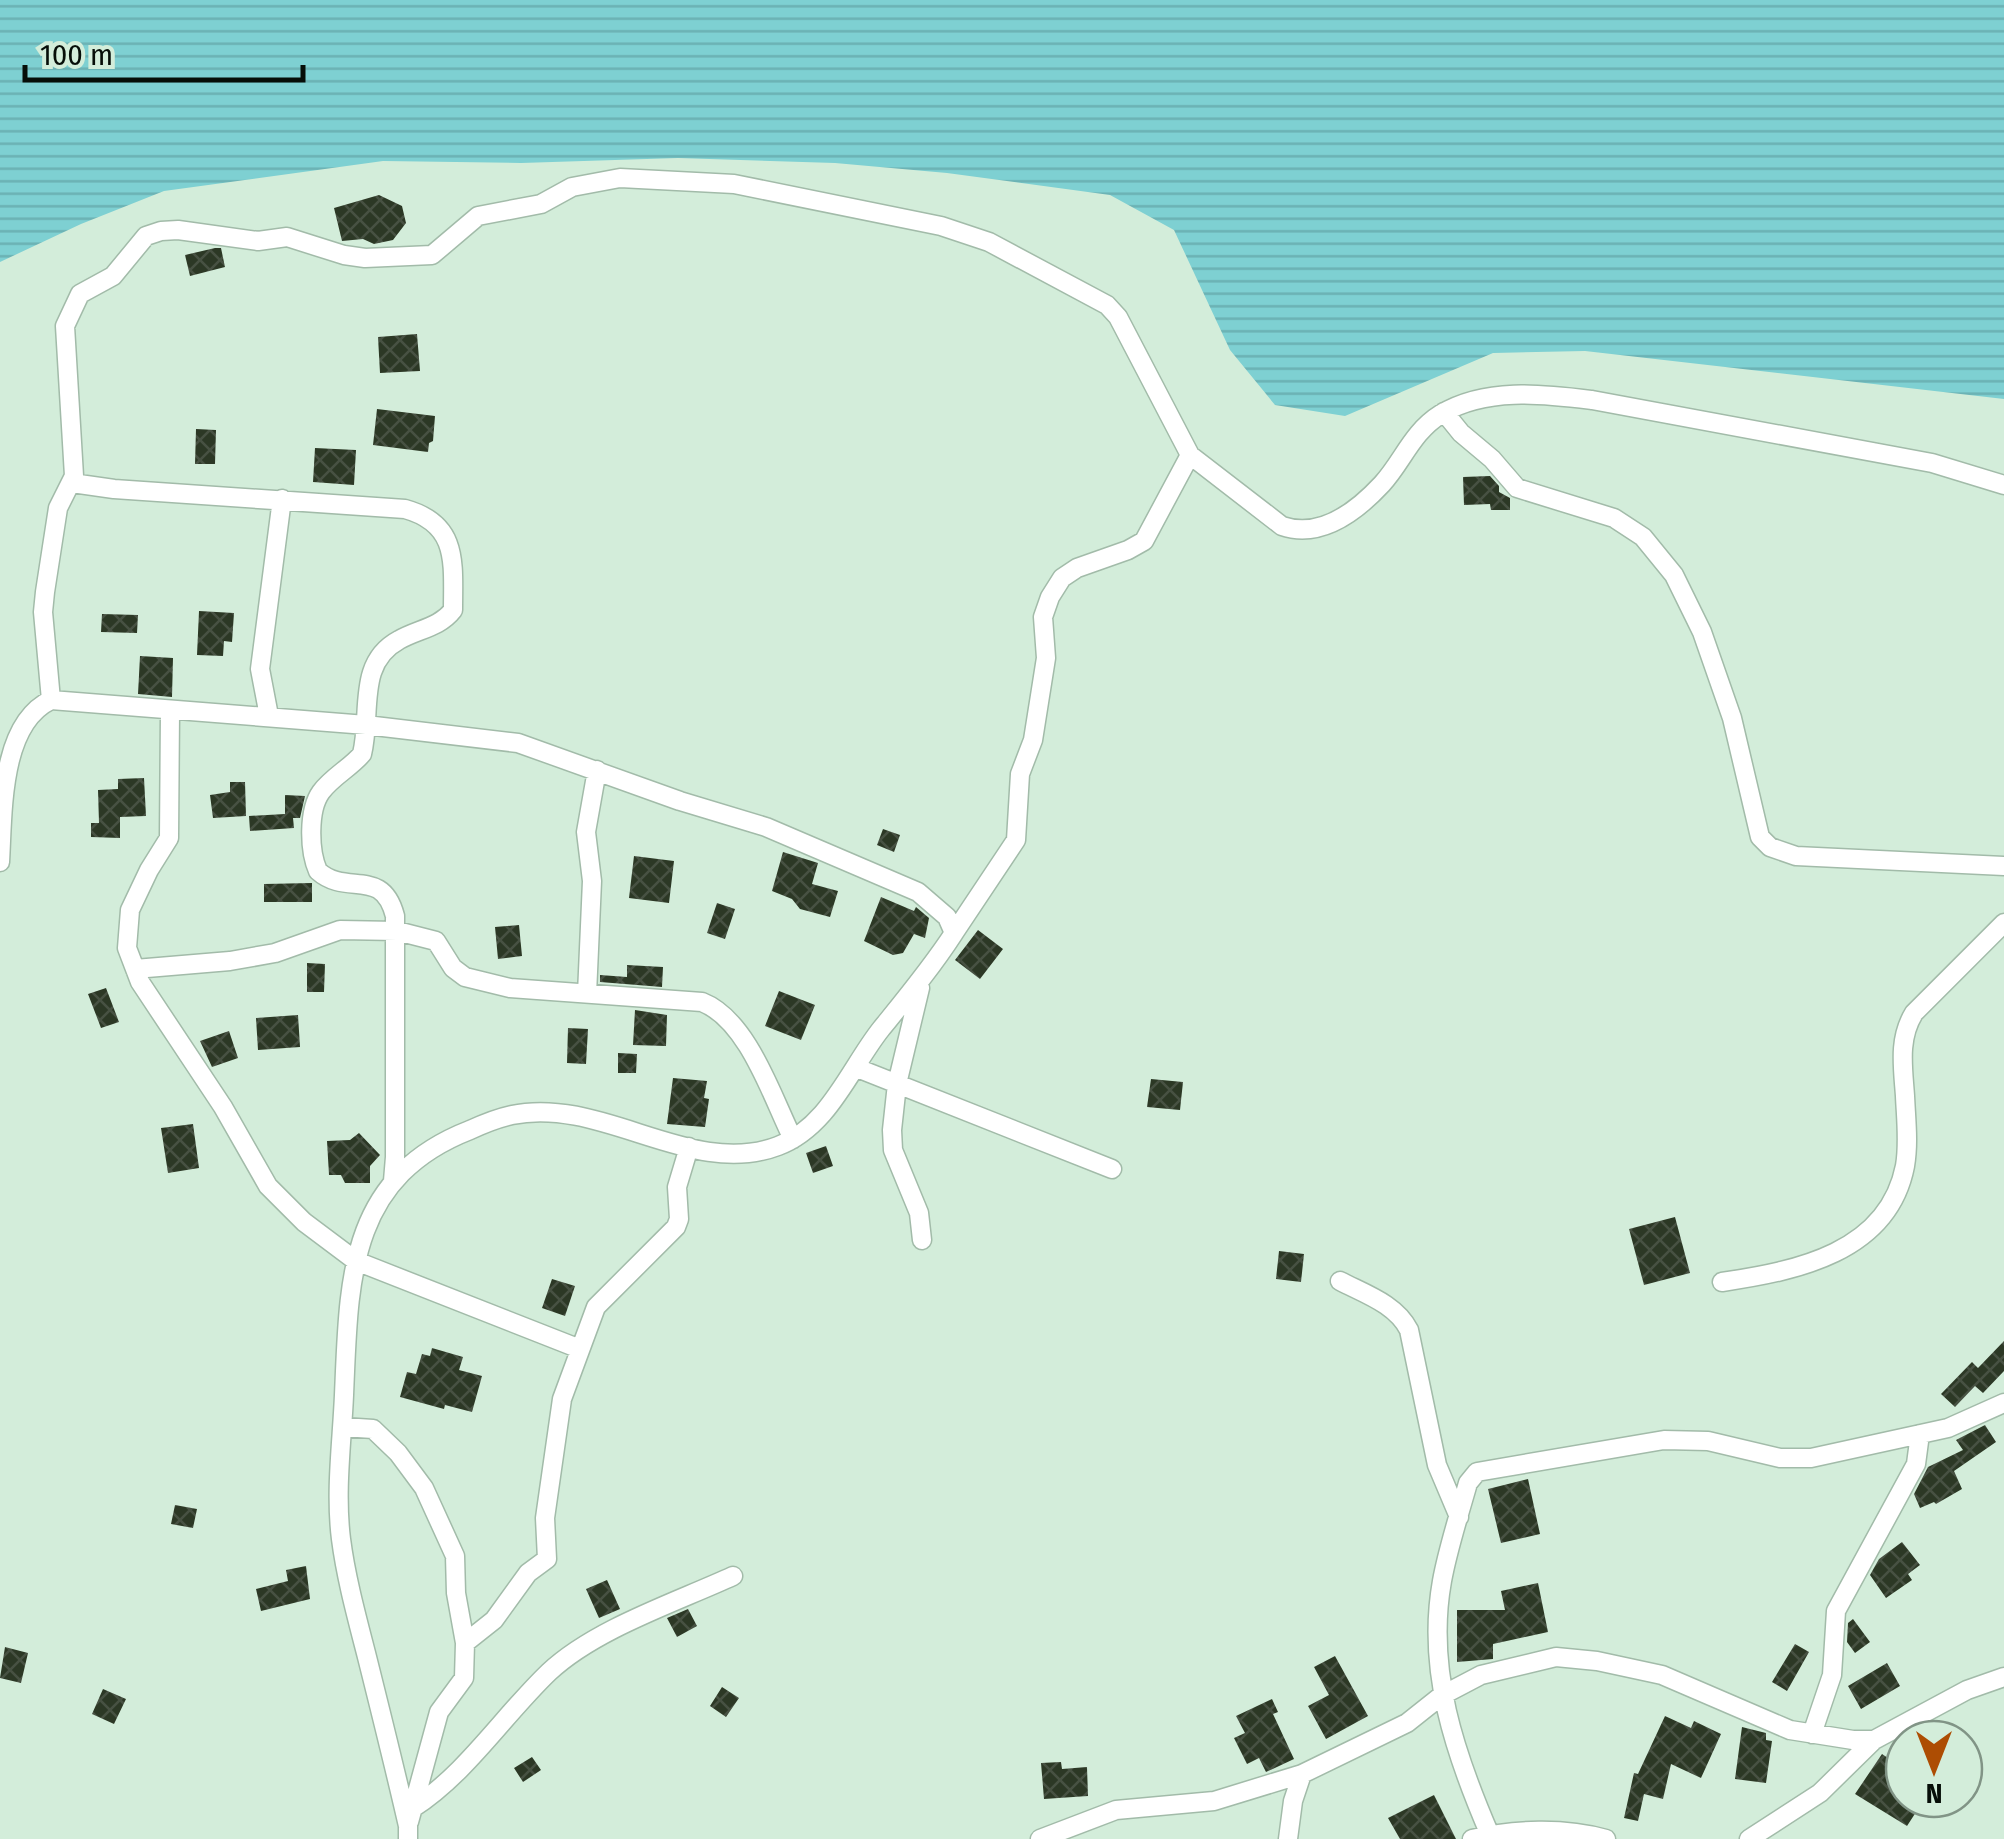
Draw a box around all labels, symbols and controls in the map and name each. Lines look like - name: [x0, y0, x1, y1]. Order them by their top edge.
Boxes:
- scale bar: [25, 20, 302, 82]
- text: 100 m: [40, 37, 113, 73]
- north arrow: [1884, 1719, 1984, 1819]
- text: N: [1926, 1777, 1942, 1810]

